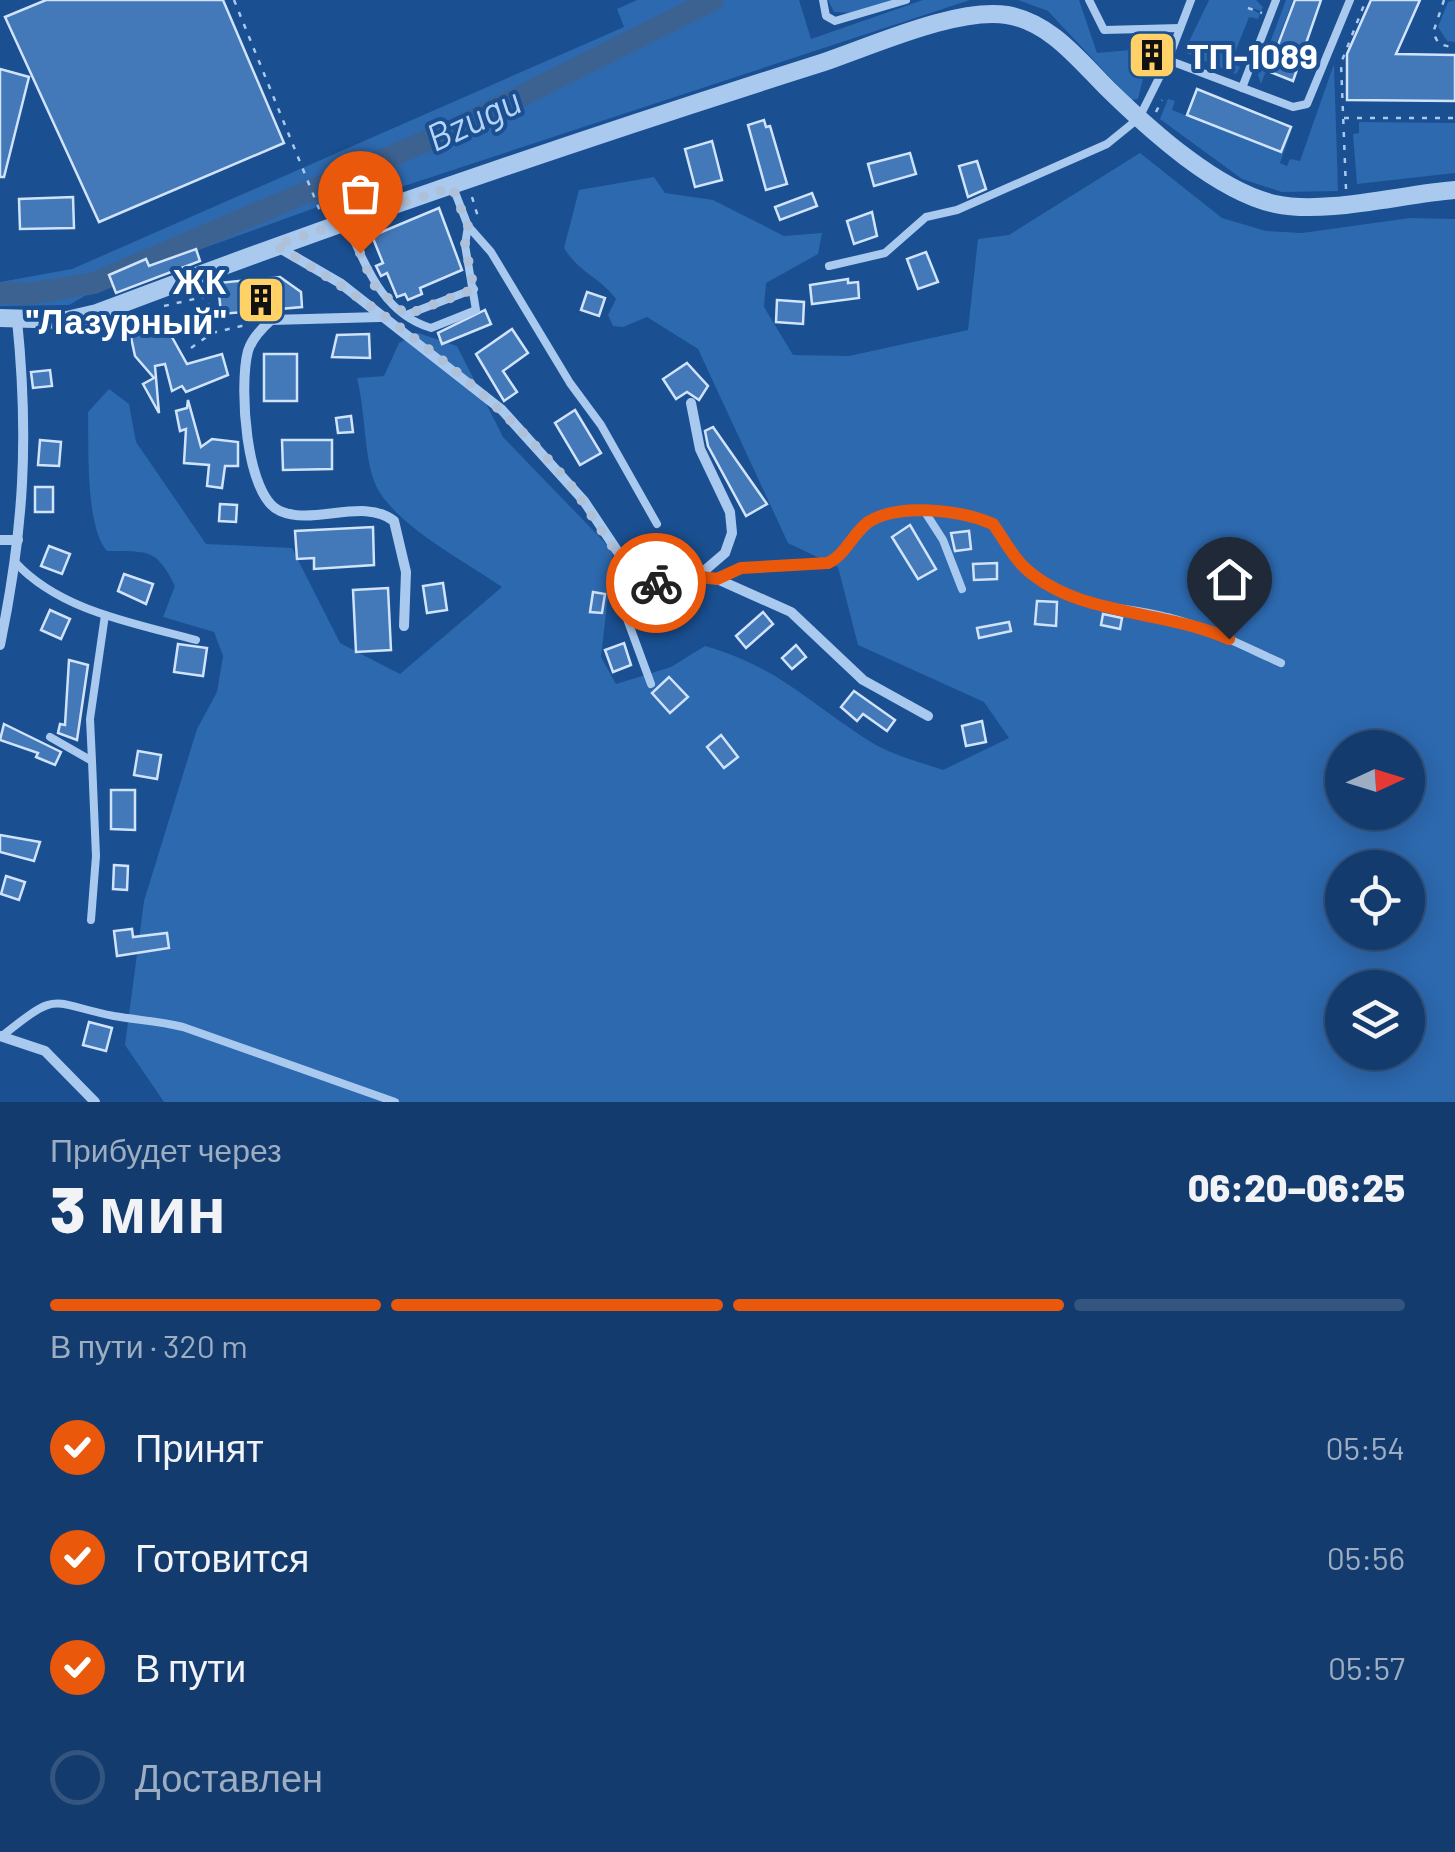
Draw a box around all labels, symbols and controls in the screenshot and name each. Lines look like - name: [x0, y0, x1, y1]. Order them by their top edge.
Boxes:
- building icon: ТП-1089: [1126, 29, 1178, 81]
- place label: ТП-1089: [1187, 34, 1318, 76]
- water label: Bzugu: [419, 76, 527, 160]
- pin: [318, 151, 403, 254]
- icon: bag: [333, 166, 388, 221]
- place label: ЖК "Лазурный": [26, 259, 227, 341]
- building icon: ЖК "Лазурный": [235, 274, 287, 326]
- courier: [606, 533, 706, 633]
- pin: [1187, 537, 1272, 640]
- icon: home: [1202, 552, 1257, 607]
- icon: bike: [629, 556, 684, 611]
- north arrow: [1325, 730, 1425, 830]
- map controls: [1325, 730, 1425, 1070]
- button: locate: [1325, 850, 1425, 950]
- button: layers: [1325, 970, 1425, 1070]
- text: Прибудет через: [50, 1130, 282, 1168]
- text: 06:20–06:25: [1188, 1164, 1405, 1210]
- text: 3 мин: [50, 1168, 226, 1246]
- text: В пути · 320 m: [50, 1326, 248, 1364]
- icon: check: [50, 1420, 105, 1475]
- text: Принят: [135, 1424, 264, 1470]
- text: 05:54: [1326, 1428, 1405, 1466]
- icon: check: [50, 1530, 105, 1585]
- text: Готовится: [135, 1534, 309, 1580]
- text: 05:56: [1327, 1538, 1405, 1576]
- icon: check: [50, 1640, 105, 1695]
- text: В пути: [135, 1644, 246, 1690]
- text: 05:57: [1328, 1648, 1405, 1686]
- text: Доставлен: [135, 1754, 323, 1800]

